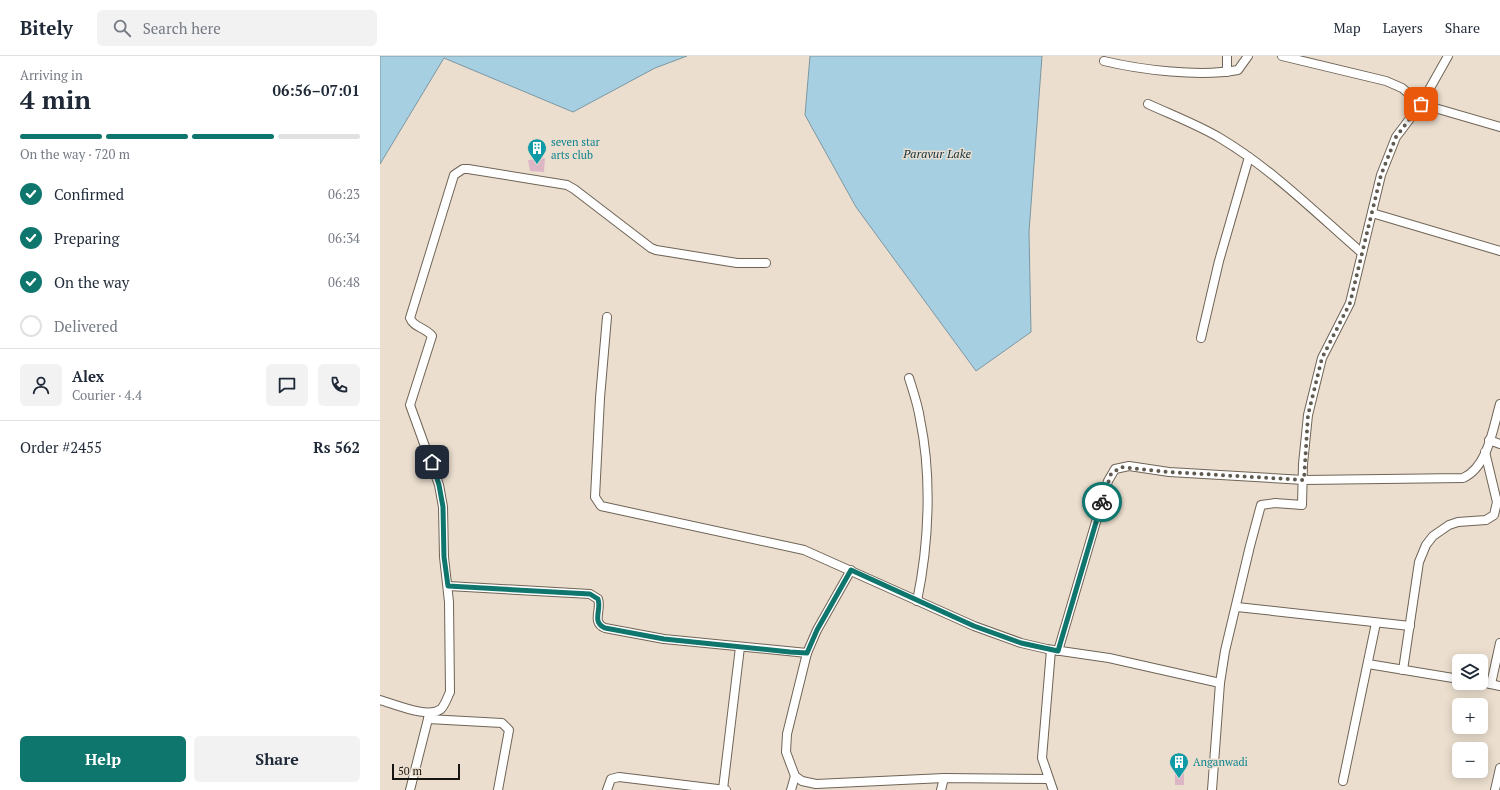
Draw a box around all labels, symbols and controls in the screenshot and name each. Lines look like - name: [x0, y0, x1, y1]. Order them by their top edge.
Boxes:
- search box: [97, 10, 377, 46]
- text: Bitely: [20, 15, 73, 40]
- icon: search: [111, 17, 133, 39]
- text: Search here: [143, 18, 221, 38]
- text: Map: [1334, 18, 1361, 37]
- text: Layers: [1383, 18, 1423, 37]
- text: Share: [1445, 18, 1480, 37]
- text: Arriving in: [20, 66, 83, 84]
- text: 06:56–07:01: [273, 80, 360, 100]
- text: 4 min: [20, 82, 91, 116]
- pin: [1404, 87, 1438, 121]
- icon: bag: [1410, 93, 1432, 115]
- place label: seven star arts club: [551, 135, 601, 162]
- building icon: seven star arts club: [526, 137, 548, 165]
- text: On the way · 720 m: [20, 145, 130, 163]
- water label: Paravur Lake: [902, 146, 971, 161]
- icon: check: [20, 183, 42, 205]
- text: Confirmed: [54, 184, 124, 204]
- text: 06:23: [328, 185, 360, 203]
- icon: check: [20, 227, 42, 249]
- text: Preparing: [54, 228, 119, 248]
- text: 06:34: [328, 229, 360, 247]
- icon: check: [20, 271, 42, 293]
- text: On the way: [54, 272, 129, 292]
- text: 06:48: [328, 273, 360, 291]
- text: Delivered: [54, 316, 118, 336]
- button: person: [20, 364, 62, 406]
- button: chat: [266, 364, 308, 406]
- button: phone: [318, 364, 360, 406]
- text: Alex: [72, 366, 104, 386]
- text: Courier · 4.4: [72, 386, 142, 404]
- text: Order #2455: [20, 437, 102, 457]
- text: Rs 562: [313, 437, 360, 457]
- pin: [415, 445, 449, 479]
- icon: home: [421, 451, 443, 473]
- courier: [1082, 482, 1122, 522]
- icon: bike: [1091, 491, 1113, 513]
- map controls: [1452, 654, 1488, 778]
- button: layers: [1452, 654, 1488, 690]
- button: +: [1452, 698, 1488, 734]
- button: Help: [20, 736, 186, 782]
- button: Share: [194, 736, 360, 782]
- button: −: [1452, 742, 1488, 778]
- building icon: Anganwadi: [1168, 751, 1190, 779]
- place label: Anganwadi: [1193, 755, 1248, 769]
- scale bar: [392, 762, 460, 781]
- text: 50 m: [398, 764, 422, 778]

